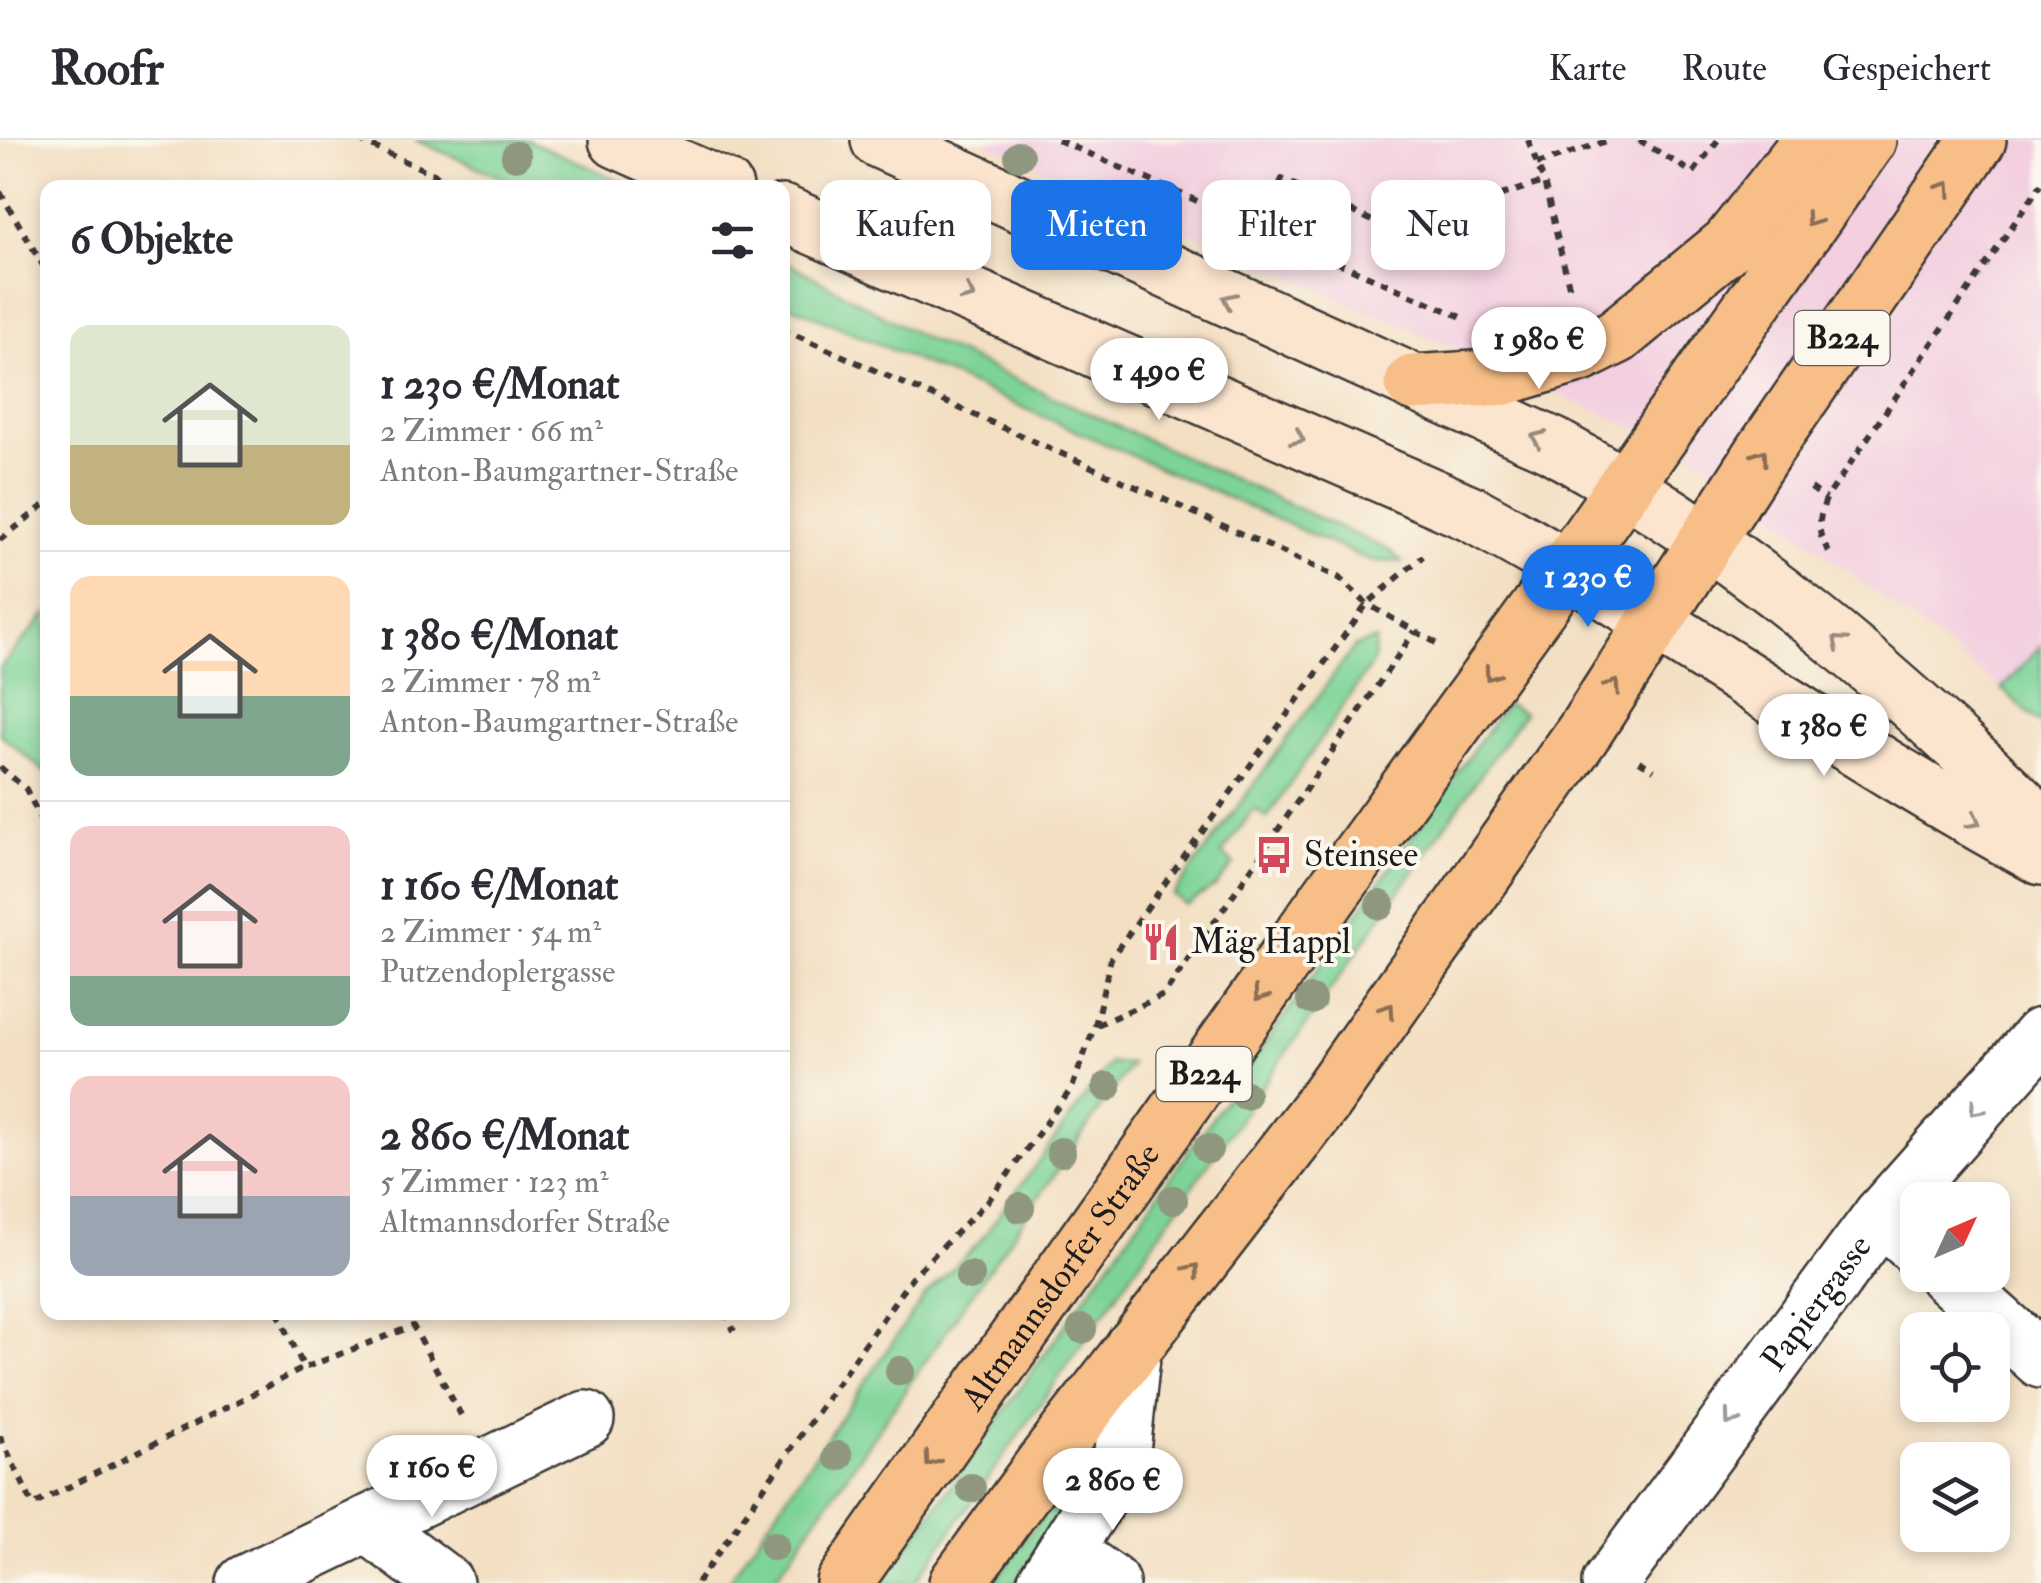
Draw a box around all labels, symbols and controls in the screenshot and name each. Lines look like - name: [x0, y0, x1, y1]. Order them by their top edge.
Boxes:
- text: Roofr: [50, 39, 164, 99]
- text: Karte: [1549, 47, 1626, 91]
- text: Route: [1681, 47, 1767, 91]
- text: Gespeichert: [1822, 47, 1991, 91]
- chip: Kaufen: [820, 180, 991, 270]
- chip: Mieten: [1011, 180, 1182, 270]
- chip: Filter: [1202, 180, 1351, 270]
- chip: Neu: [1371, 180, 1505, 270]
- one-way arrow: [1933, 181, 1951, 200]
- one-way arrow: [1806, 209, 1824, 227]
- icon: filters: [705, 213, 760, 268]
- text: 6 Objekte: [70, 214, 233, 266]
- one-way arrow: [958, 282, 976, 302]
- one-way arrow: [1221, 292, 1239, 312]
- pin: 1 980 €: [1447, 307, 1631, 392]
- road number: B224: [1794, 311, 1890, 365]
- text: 1 980 €: [1493, 319, 1585, 359]
- pin: 1 490 €: [1067, 338, 1251, 423]
- text: 1 490 €: [1112, 350, 1206, 390]
- text: 1 230 €/Monat: [380, 359, 620, 411]
- icon: home: [150, 365, 270, 485]
- text: 2 Zimmer · 66 m²: [380, 411, 603, 451]
- one-way arrow: [1288, 426, 1306, 446]
- one-way arrow: [1530, 431, 1548, 451]
- one-way arrow: [1749, 449, 1767, 468]
- text: Anton-Baumgartner-Straße: [380, 451, 738, 491]
- pin: 1 230 €: [1496, 545, 1680, 630]
- text: 1 230 €: [1544, 557, 1632, 597]
- text: 1 380 €/Monat: [380, 610, 618, 662]
- icon: home: [150, 616, 270, 736]
- one-way arrow: [1832, 636, 1851, 654]
- text: 2 Zimmer · 78 m²: [380, 662, 600, 702]
- one-way arrow: [1485, 663, 1504, 682]
- one-way arrow: [1601, 679, 1620, 697]
- pin: 1 380 €: [1732, 694, 1916, 779]
- text: Anton-Baumgartner-Straße: [380, 702, 738, 742]
- text: 1 380 €: [1780, 706, 1868, 746]
- one-way arrow: [1963, 808, 1981, 828]
- place label: Steinsee: [1304, 833, 1418, 877]
- bus stop icon: Steinsee: [1253, 834, 1295, 876]
- text: 1 160 €/Monat: [380, 860, 618, 912]
- icon: home: [150, 866, 270, 986]
- text: 2 Zimmer · 54 m²: [380, 912, 601, 952]
- place label: Mäg Happl: [1191, 920, 1351, 964]
- restaurant icon: Mäg Happl: [1140, 921, 1182, 963]
- text: Putzendoplergasse: [380, 952, 615, 992]
- one-way arrow: [1254, 983, 1272, 1002]
- one-way arrow: [1376, 1003, 1394, 1021]
- road number: B224: [1156, 1047, 1252, 1101]
- one-way arrow: [1970, 1098, 1988, 1116]
- text: 2 860 €/Monat: [380, 1110, 629, 1162]
- icon: home: [150, 1116, 270, 1236]
- street label: Altmannsdorfer Straße: [950, 1135, 1170, 1420]
- text: 5 Zimmer · 123 m²: [380, 1162, 608, 1202]
- north arrow: [1900, 1182, 2010, 1292]
- map controls: [1900, 1182, 2010, 1552]
- text: Altmannsdorfer Straße: [380, 1202, 670, 1242]
- street label: Papiergasse: [1752, 1226, 1882, 1380]
- one-way arrow: [1181, 1263, 1199, 1281]
- button: locate: [1900, 1312, 2010, 1422]
- one-way arrow: [1726, 1408, 1743, 1426]
- pin: 1 160 €: [340, 1435, 524, 1520]
- button: layers: [1900, 1442, 2010, 1552]
- text: 1 160 €: [388, 1447, 476, 1487]
- pin: 2 860 €: [1021, 1448, 1205, 1533]
- one-way arrow: [925, 1449, 943, 1467]
- text: 2 860 €: [1065, 1460, 1161, 1500]

